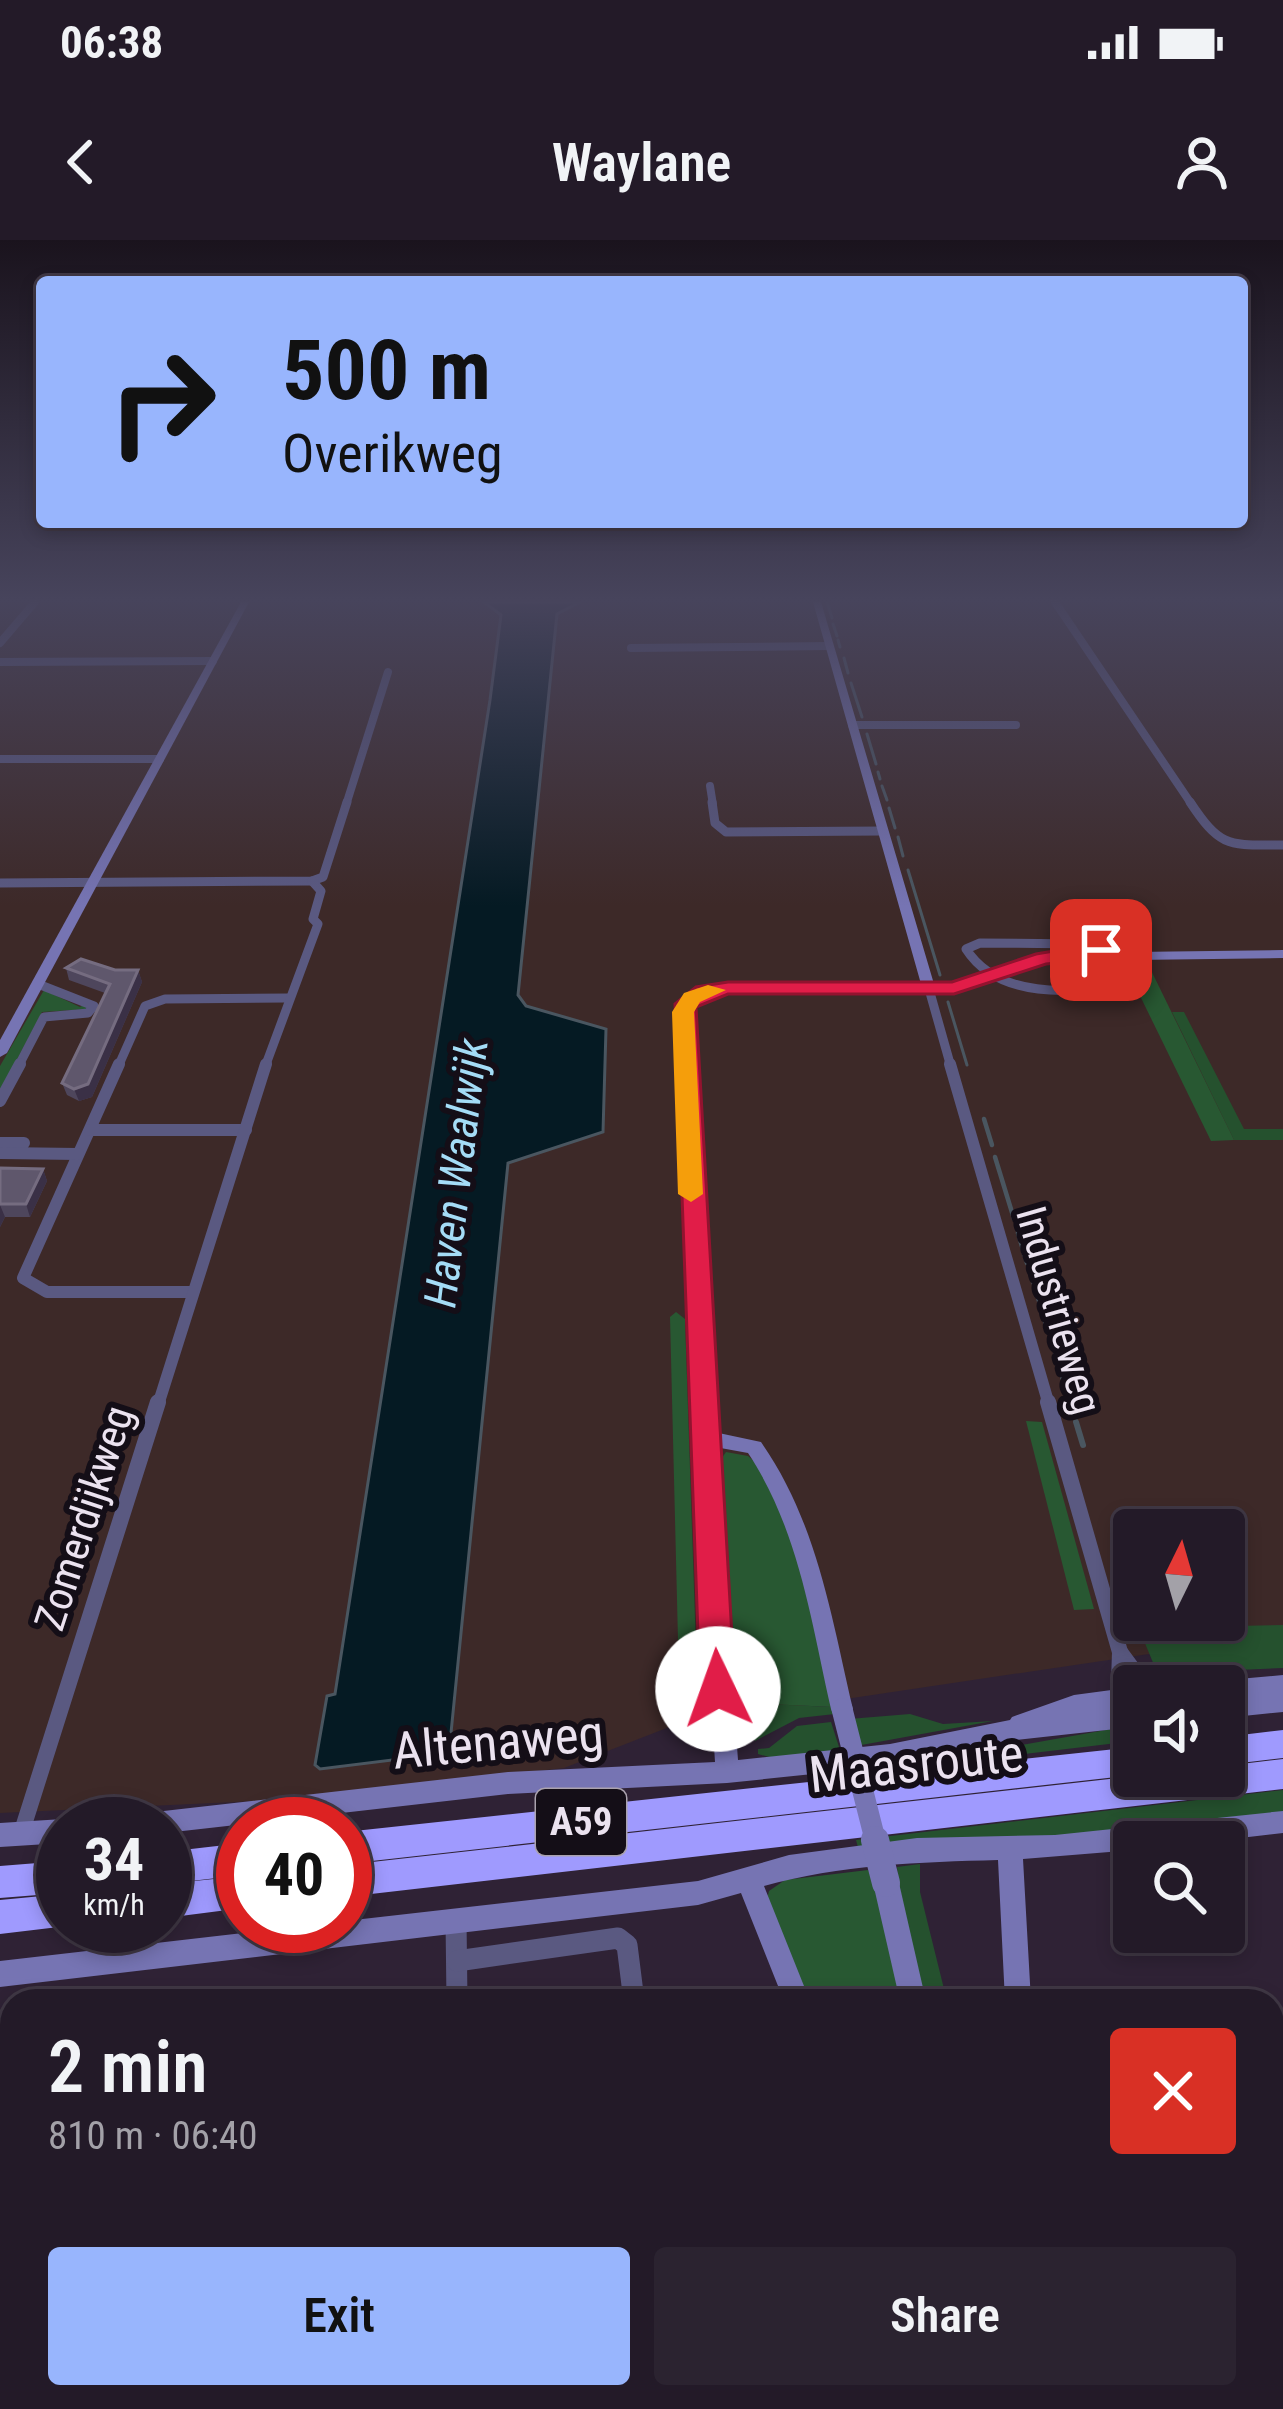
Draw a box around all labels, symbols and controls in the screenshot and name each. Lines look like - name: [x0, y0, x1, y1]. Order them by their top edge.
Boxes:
- text: 06:38: [60, 16, 163, 69]
- icon: back: [48, 129, 114, 195]
- icon: person: [1169, 129, 1235, 195]
- text: Waylane: [552, 131, 731, 194]
- text: 500 m: [282, 321, 491, 420]
- icon: right: [84, 324, 240, 480]
- text: Overikweg: [282, 422, 503, 485]
- pin: [1050, 899, 1152, 1001]
- icon: arrive: [1068, 917, 1134, 983]
- water label: Haven Waalwijk: [413, 1034, 499, 1310]
- street label: Industrieweg: [1006, 1201, 1112, 1419]
- street label: Zomerdijkweg: [25, 1400, 143, 1636]
- north arrow: [1113, 1509, 1245, 1641]
- map controls: [1113, 1509, 1245, 1953]
- position arrow: [655, 1626, 781, 1752]
- button: sound: [1113, 1665, 1245, 1797]
- street label: Altenaweg: [390, 1703, 606, 1781]
- street label: Maasroute: [806, 1723, 1026, 1805]
- road number: A59: [536, 1789, 626, 1855]
- speed limit sign: 40: [216, 1797, 372, 1953]
- button: search: [1113, 1821, 1245, 1953]
- text: 34: [84, 1824, 144, 1895]
- text: km/h: [83, 1887, 145, 1922]
- text: 2 min: [48, 2025, 207, 2110]
- button: close: [1110, 2028, 1236, 2154]
- text: 810 m · 06:40: [48, 2113, 258, 2159]
- button: Exit: [48, 2247, 630, 2385]
- button: Share: [654, 2247, 1236, 2385]

